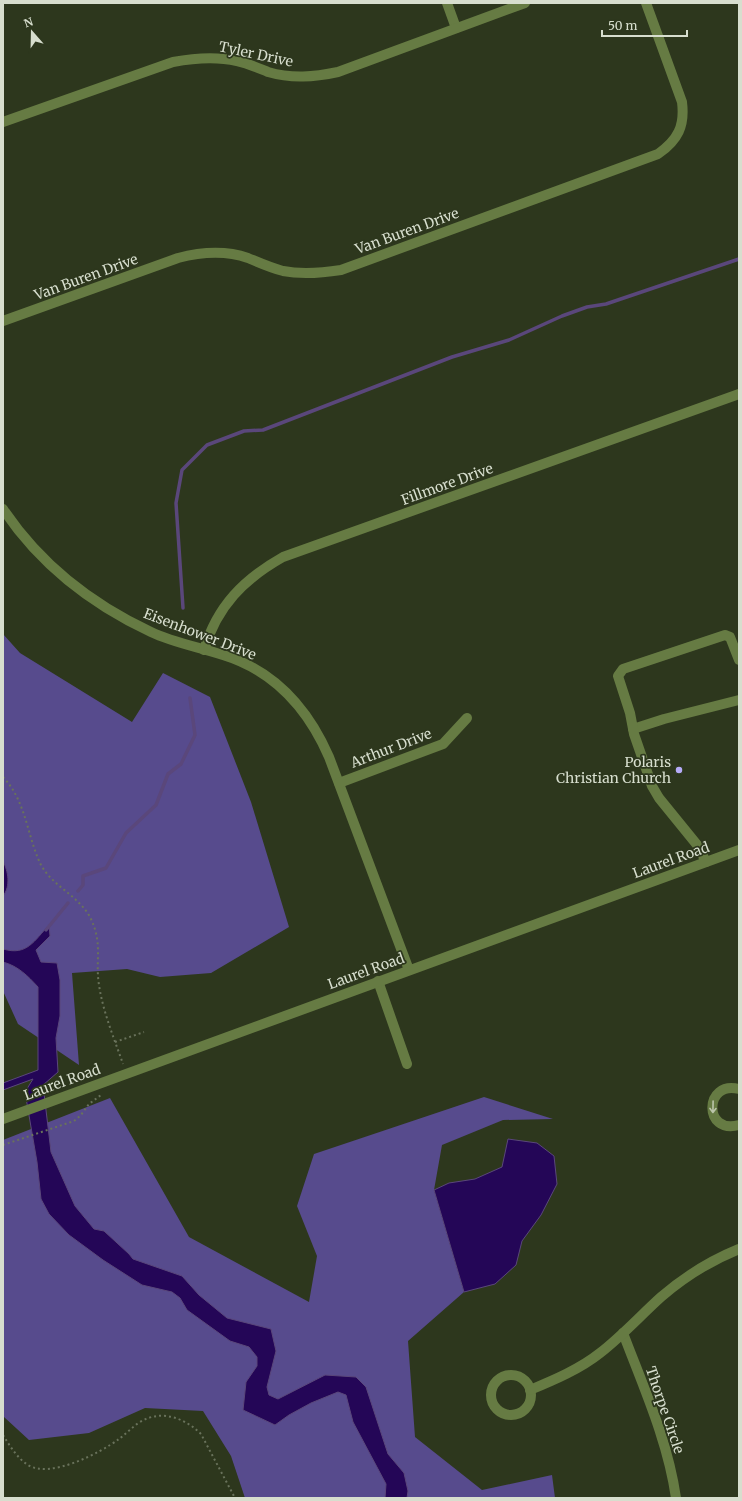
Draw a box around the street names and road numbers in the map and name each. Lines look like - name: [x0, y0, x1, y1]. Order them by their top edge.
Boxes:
- street label: Tyler Drive: [217, 37, 295, 71]
- street label: Van Buren Drive: [352, 204, 461, 258]
- street label: Van Buren Drive: [31, 250, 140, 304]
- street label: Fillmore Drive: [399, 459, 495, 509]
- street label: Eisenhower Drive: [141, 604, 259, 664]
- street label: Arthur Drive: [347, 724, 434, 772]
- street label: Laurel Road: [630, 838, 712, 882]
- street label: Laurel Road: [325, 949, 407, 993]
- street label: Laurel Road: [21, 1060, 103, 1104]
- street label: Thorpe Circle: [642, 1364, 688, 1456]

